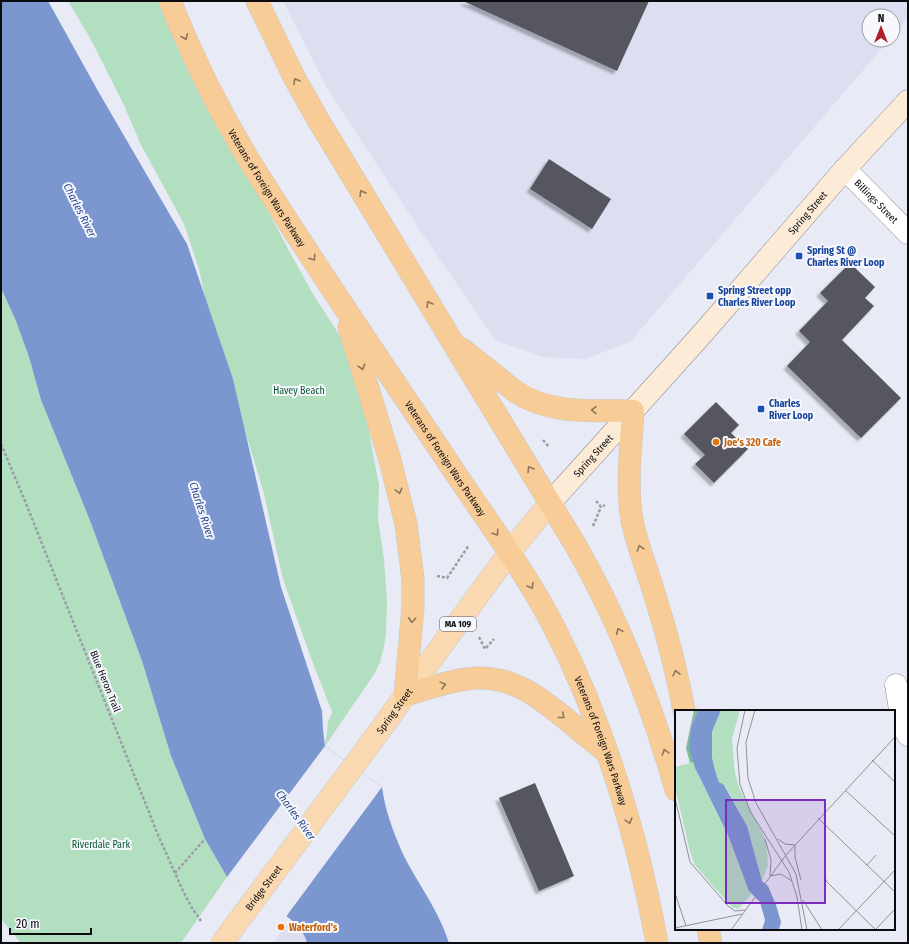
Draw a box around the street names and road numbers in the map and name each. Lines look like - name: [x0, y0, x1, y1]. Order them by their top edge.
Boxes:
- street label: Veterans of Foreign Wars Parkway: [225, 127, 308, 250]
- street label: Billings Street: [852, 177, 901, 227]
- street label: Spring Street: [786, 189, 830, 237]
- street label: Veterans of Foreign Wars Parkway: [402, 399, 488, 519]
- street label: Spring Street: [571, 432, 616, 480]
- road number: MA 109: [440, 617, 476, 631]
- street label: Blue Heron Trail: [87, 649, 123, 714]
- street label: Veterans of Foreign Wars Parkway: [571, 675, 629, 807]
- street label: Spring Street: [374, 686, 416, 736]
- street label: Bridge Street: [243, 863, 285, 913]

